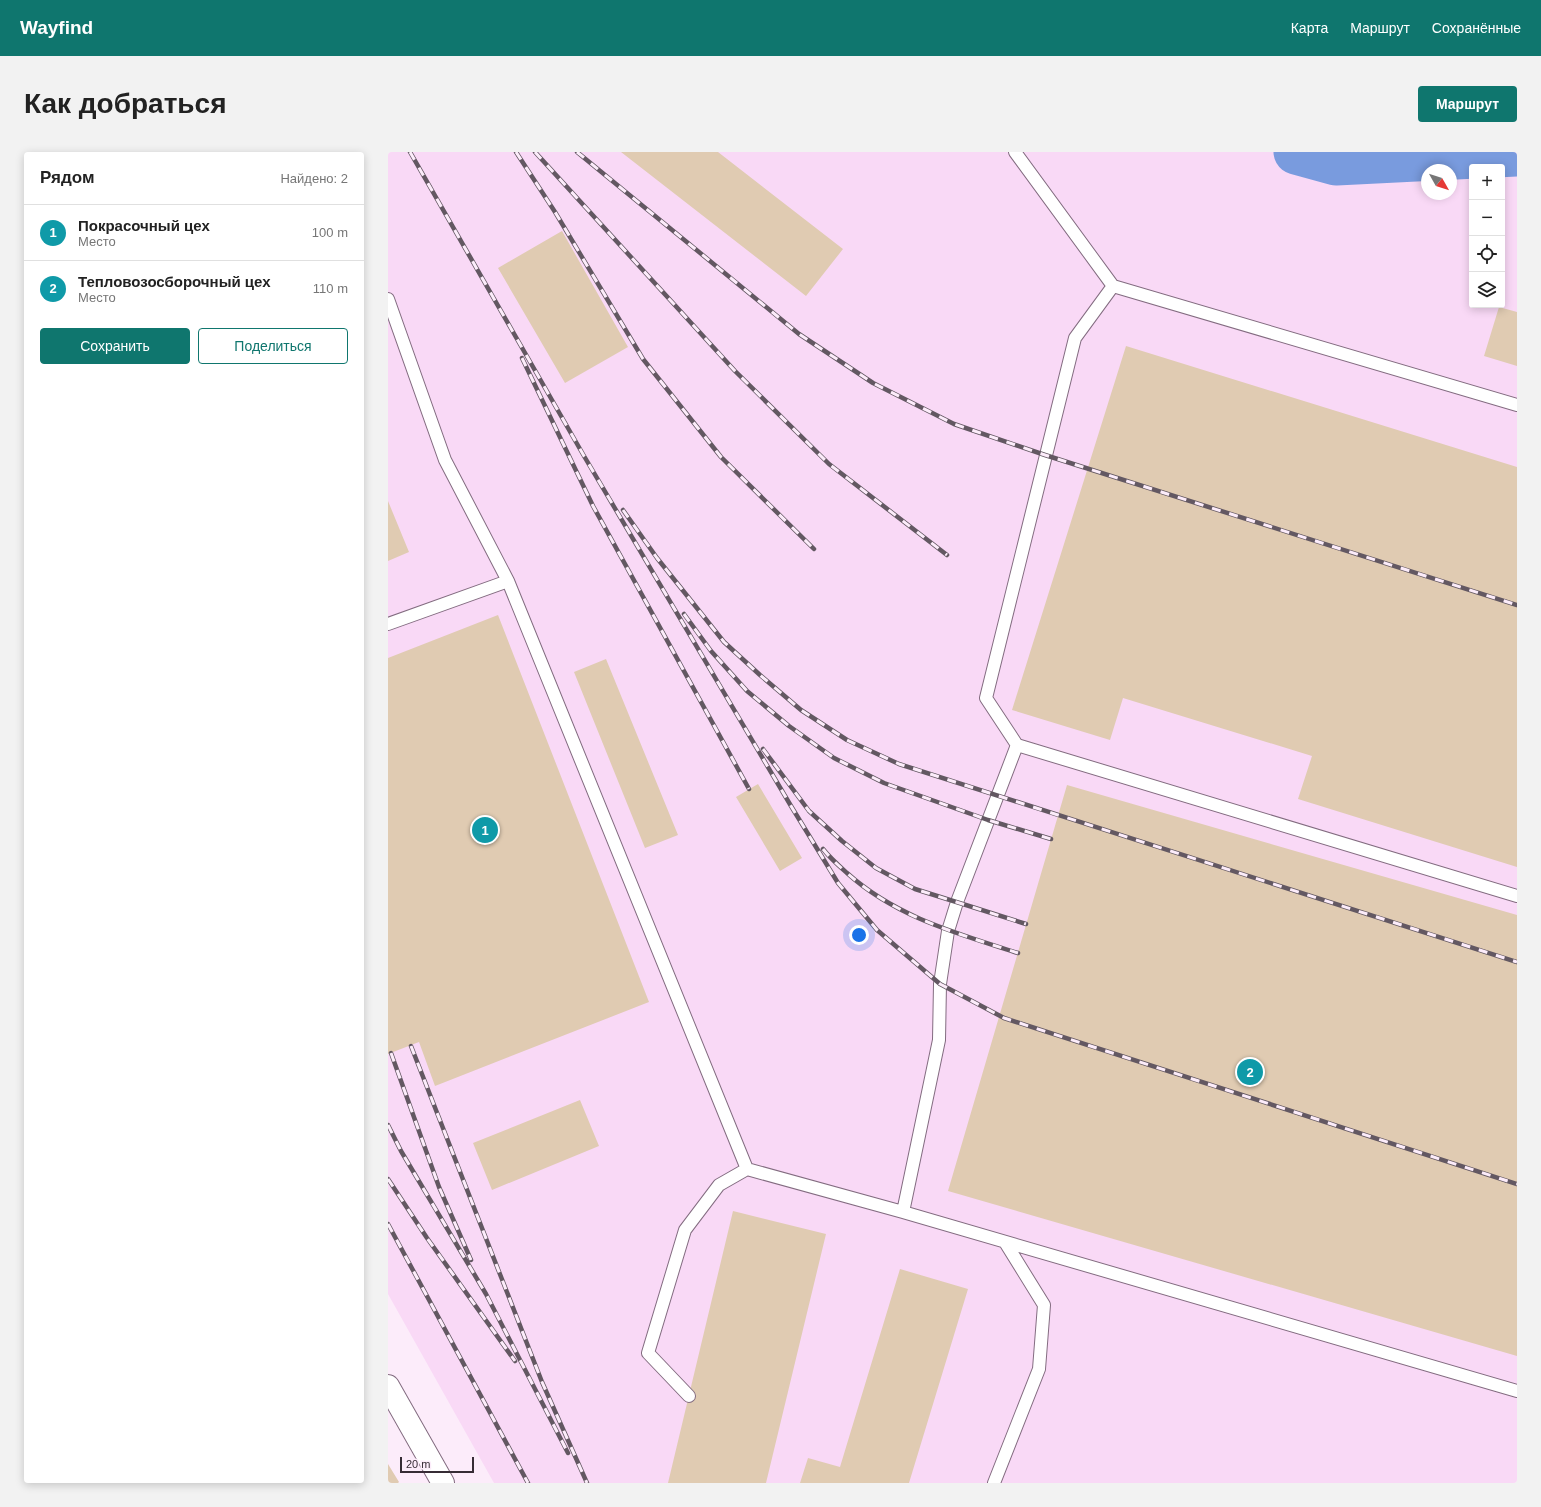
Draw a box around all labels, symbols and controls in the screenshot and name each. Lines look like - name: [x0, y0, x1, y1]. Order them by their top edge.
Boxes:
- text: Wayfind: [20, 17, 93, 38]
- text: Карта: [1291, 20, 1328, 36]
- text: Маршрут: [1350, 20, 1410, 36]
- text: Сохранённые: [1432, 20, 1521, 36]
- button: Маршрут: [1418, 86, 1517, 122]
- text: Как добраться: [24, 88, 226, 119]
- north arrow: [1421, 164, 1457, 200]
- map controls: [1469, 164, 1505, 308]
- button: +: [1469, 164, 1505, 200]
- text: Рядом: [40, 168, 95, 187]
- text: Найдено: 2: [280, 171, 348, 186]
- button: −: [1469, 200, 1505, 236]
- text: Покрасочный цех: [78, 217, 210, 234]
- text: 1: [49, 225, 57, 240]
- text: 100 m: [312, 225, 348, 240]
- text: Место: [78, 234, 116, 249]
- button: locate: [1469, 236, 1505, 272]
- button: layers: [1469, 272, 1505, 308]
- text: Тепловозосборочный цех: [78, 273, 271, 290]
- text: 2: [49, 281, 57, 296]
- text: 110 m: [313, 281, 348, 296]
- text: Место: [78, 290, 116, 305]
- button: Сохранить: [40, 328, 190, 364]
- button: Поделиться: [198, 328, 348, 364]
- pin: 1: [472, 815, 498, 845]
- your location: [849, 925, 869, 945]
- pin: 2: [1237, 1057, 1263, 1087]
- scale bar: [400, 1455, 474, 1474]
- text: 20 m: [406, 1458, 430, 1470]

